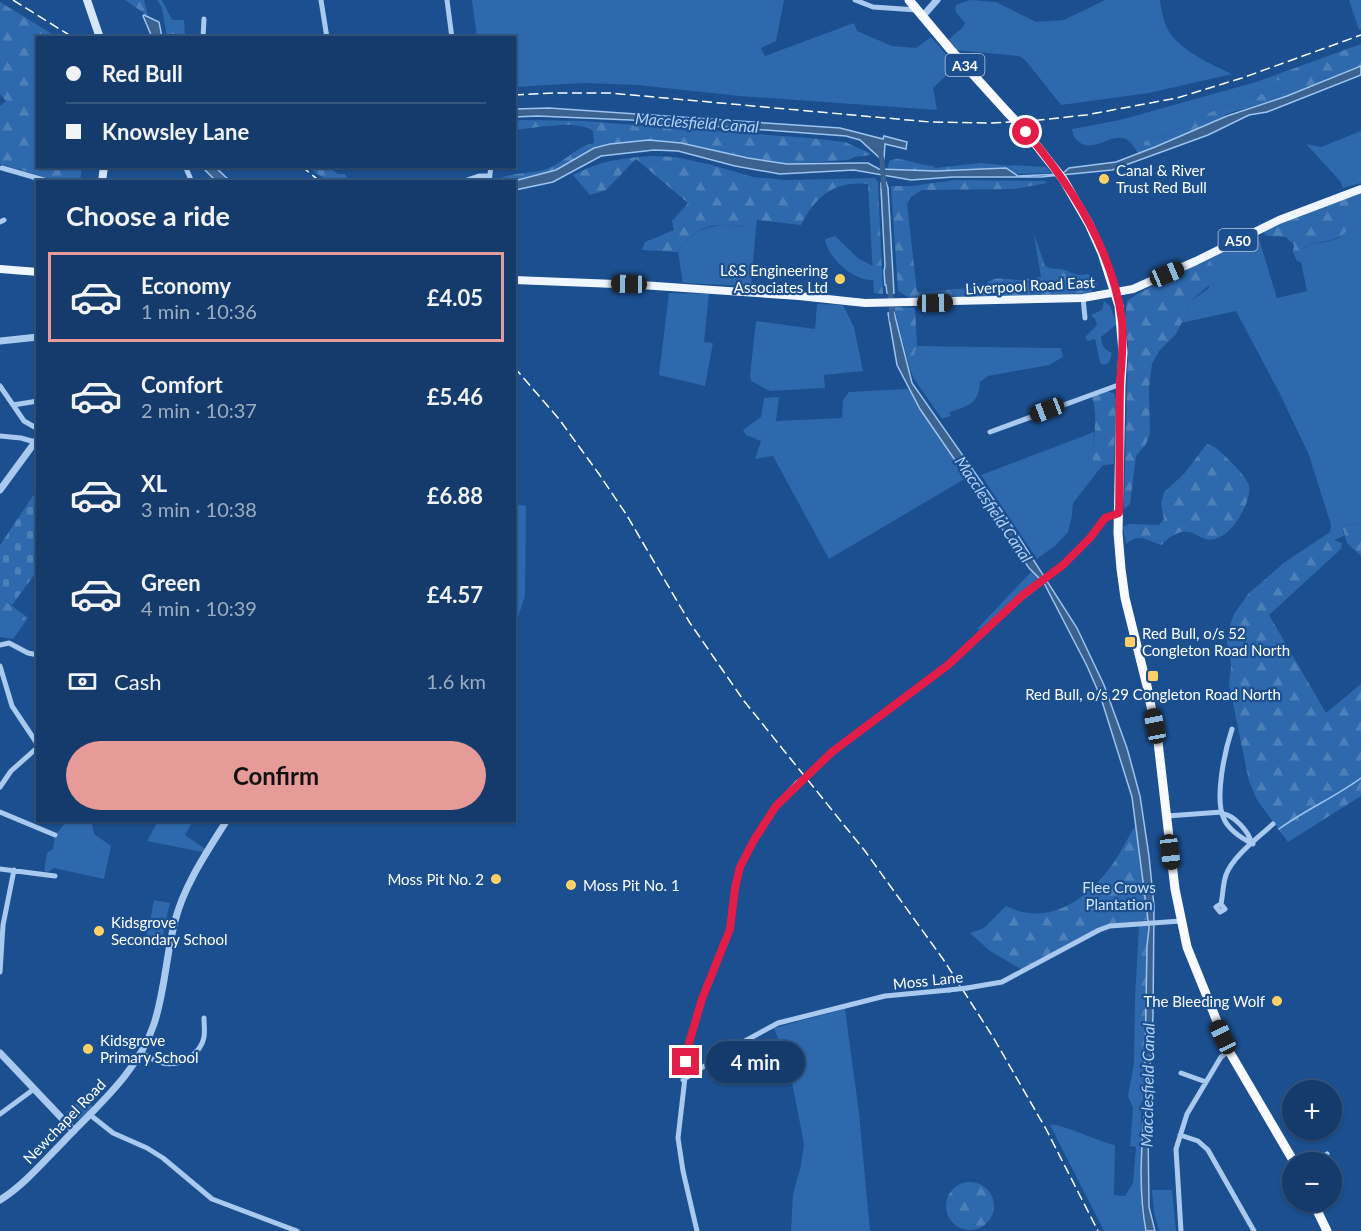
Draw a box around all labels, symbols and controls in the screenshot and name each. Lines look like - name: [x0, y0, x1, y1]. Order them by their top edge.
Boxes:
- road number: A34: [946, 54, 984, 76]
- text: Red Bull: [102, 60, 183, 87]
- water label: Macclesfield Canal: [634, 108, 760, 136]
- text: Knowsley Lane: [102, 118, 249, 145]
- route start: [1012, 118, 1039, 145]
- place label: Canal & River Trust Red Bull: [1116, 161, 1207, 196]
- marker: Canal & River Trust Red Bull: [1097, 172, 1111, 186]
- text: Choose a ride: [66, 199, 230, 232]
- road number: A50: [1218, 229, 1258, 251]
- car: [1147, 259, 1187, 289]
- place label: L&S Engineering Associates Ltd: [720, 261, 828, 296]
- icon: car: [69, 270, 123, 324]
- text: Economy: [141, 272, 231, 299]
- marker: L&S Engineering Associates Ltd: [833, 272, 847, 286]
- street label: Liverpool Road East: [965, 273, 1096, 297]
- car: [611, 275, 647, 293]
- text: £4.05: [427, 284, 483, 311]
- car: [917, 294, 953, 312]
- text: 1 min · 10:36: [141, 299, 257, 323]
- icon: car: [69, 369, 123, 423]
- text: Comfort: [141, 371, 223, 398]
- text: £5.46: [427, 383, 483, 410]
- car: [1027, 395, 1067, 425]
- text: 2 min · 10:37: [141, 398, 257, 422]
- water label: Macclesfield Canal: [951, 452, 1037, 566]
- icon: car: [69, 468, 123, 522]
- text: XL: [141, 470, 167, 497]
- text: £6.88: [427, 482, 483, 509]
- text: 3 min · 10:38: [141, 497, 257, 521]
- icon: car: [69, 567, 123, 621]
- text: Green: [141, 569, 201, 596]
- text: £4.57: [427, 581, 483, 608]
- text: 4 min · 10:39: [141, 596, 257, 620]
- place label: Red Bull, o/s 52 Congleton Road North: [1142, 624, 1290, 659]
- marker: Red Bull, o/s 52 Congleton Road North: [1123, 635, 1137, 649]
- icon: cash: [66, 665, 99, 698]
- text: Cash: [114, 668, 161, 695]
- text: 1.6 km: [426, 669, 486, 693]
- marker: Red Bull, o/s 29 Congleton Road North: [1146, 669, 1160, 683]
- place label: Red Bull, o/s 29 Congleton Road North: [1025, 685, 1281, 703]
- car: [1143, 707, 1167, 745]
- button: Confirm: [66, 741, 486, 810]
- car: [1159, 833, 1181, 871]
- place label: Moss Pit No. 2: [387, 870, 484, 888]
- marker: Moss Pit No. 2: [489, 872, 503, 886]
- place label: Moss Pit No. 1: [583, 876, 680, 894]
- marker: Moss Pit No. 1: [564, 878, 578, 892]
- park label: Flee Crows Plantation: [1082, 878, 1156, 913]
- place label: Kidsgrove Secondary School: [111, 913, 228, 948]
- marker: Kidsgrove Secondary School: [92, 924, 106, 938]
- street label: Moss Lane: [892, 967, 964, 993]
- place label: The Bleeding Wolf: [1143, 992, 1266, 1010]
- marker: The Bleeding Wolf: [1270, 994, 1284, 1008]
- car: [1207, 1017, 1239, 1057]
- water label: Macclesfield Canal: [1136, 1022, 1158, 1147]
- place label: Kidsgrove Primary School: [100, 1031, 199, 1066]
- callout: 4 min: [707, 1041, 806, 1083]
- marker: Kidsgrove Primary School: [81, 1042, 95, 1056]
- route end: [672, 1048, 699, 1075]
- text: 4 min: [731, 1050, 780, 1074]
- street label: Newchapel Road: [19, 1075, 109, 1167]
- map controls: [1282, 1080, 1342, 1212]
- button: +: [1282, 1080, 1342, 1140]
- button: −: [1282, 1152, 1342, 1212]

